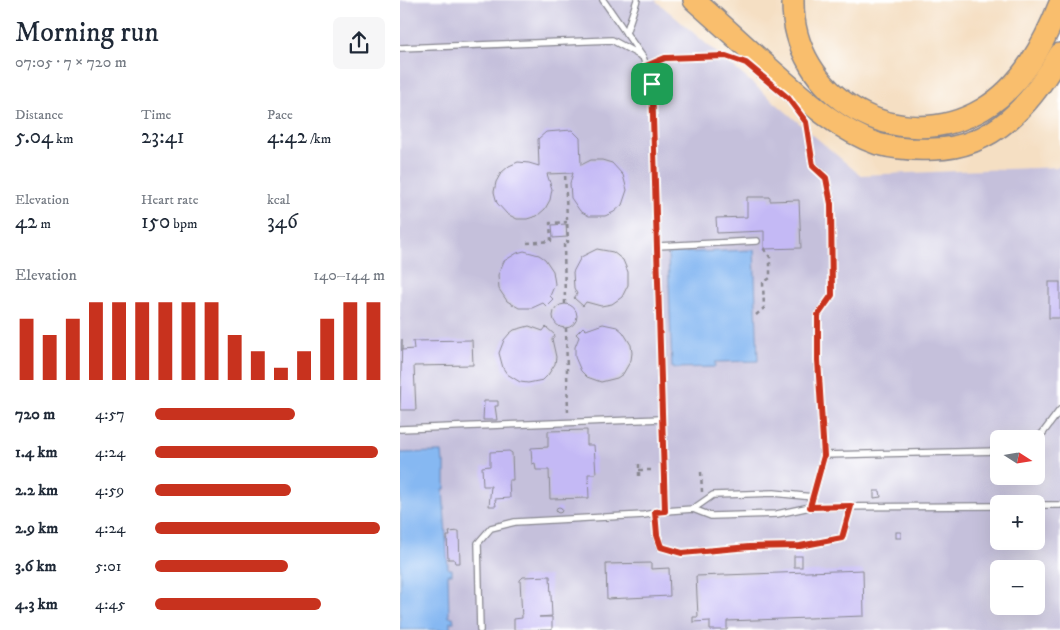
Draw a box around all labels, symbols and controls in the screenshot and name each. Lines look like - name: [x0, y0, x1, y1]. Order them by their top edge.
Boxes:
- text: Morning run: [15, 15, 159, 50]
- button: share: [333, 17, 385, 69]
- text: 07:05 · 7 × 720 m: [15, 52, 127, 72]
- pin: [631, 63, 673, 105]
- icon: arrive: [638, 70, 666, 98]
- text: Distance: [15, 106, 63, 124]
- text: Time: [141, 106, 171, 124]
- text: Pace: [267, 106, 293, 124]
- text: 5.04: [15, 124, 53, 150]
- text: 23:41: [141, 124, 184, 150]
- text: 4:42: [267, 124, 307, 150]
- text: km: [53, 130, 74, 148]
- text: /km: [307, 130, 331, 148]
- text: Elevation: [15, 191, 69, 209]
- text: Heart rate: [141, 191, 198, 209]
- text: kcal: [267, 191, 290, 209]
- text: 42: [15, 209, 37, 235]
- text: 150: [141, 209, 170, 235]
- text: 346: [267, 209, 298, 235]
- text: m: [37, 215, 51, 233]
- text: bpm: [170, 215, 197, 233]
- text: Elevation: [15, 265, 77, 285]
- text: 140–144 m: [313, 265, 385, 285]
- text: 720 m: [15, 404, 55, 424]
- text: 4:57: [95, 404, 125, 424]
- north arrow: [990, 430, 1045, 485]
- map controls: [990, 430, 1045, 615]
- text: 1.4 km: [15, 442, 57, 462]
- text: 4:24: [95, 442, 125, 462]
- text: 2.2 km: [15, 480, 58, 500]
- text: 4:59: [95, 480, 124, 500]
- button: +: [990, 495, 1045, 550]
- text: 2.9 km: [15, 518, 58, 538]
- text: 4:24: [95, 518, 125, 538]
- text: 3.6 km: [15, 556, 56, 576]
- text: 5:01: [95, 556, 122, 576]
- button: −: [990, 560, 1045, 615]
- text: 4.3 km: [15, 594, 58, 614]
- text: 4:45: [95, 594, 125, 614]

